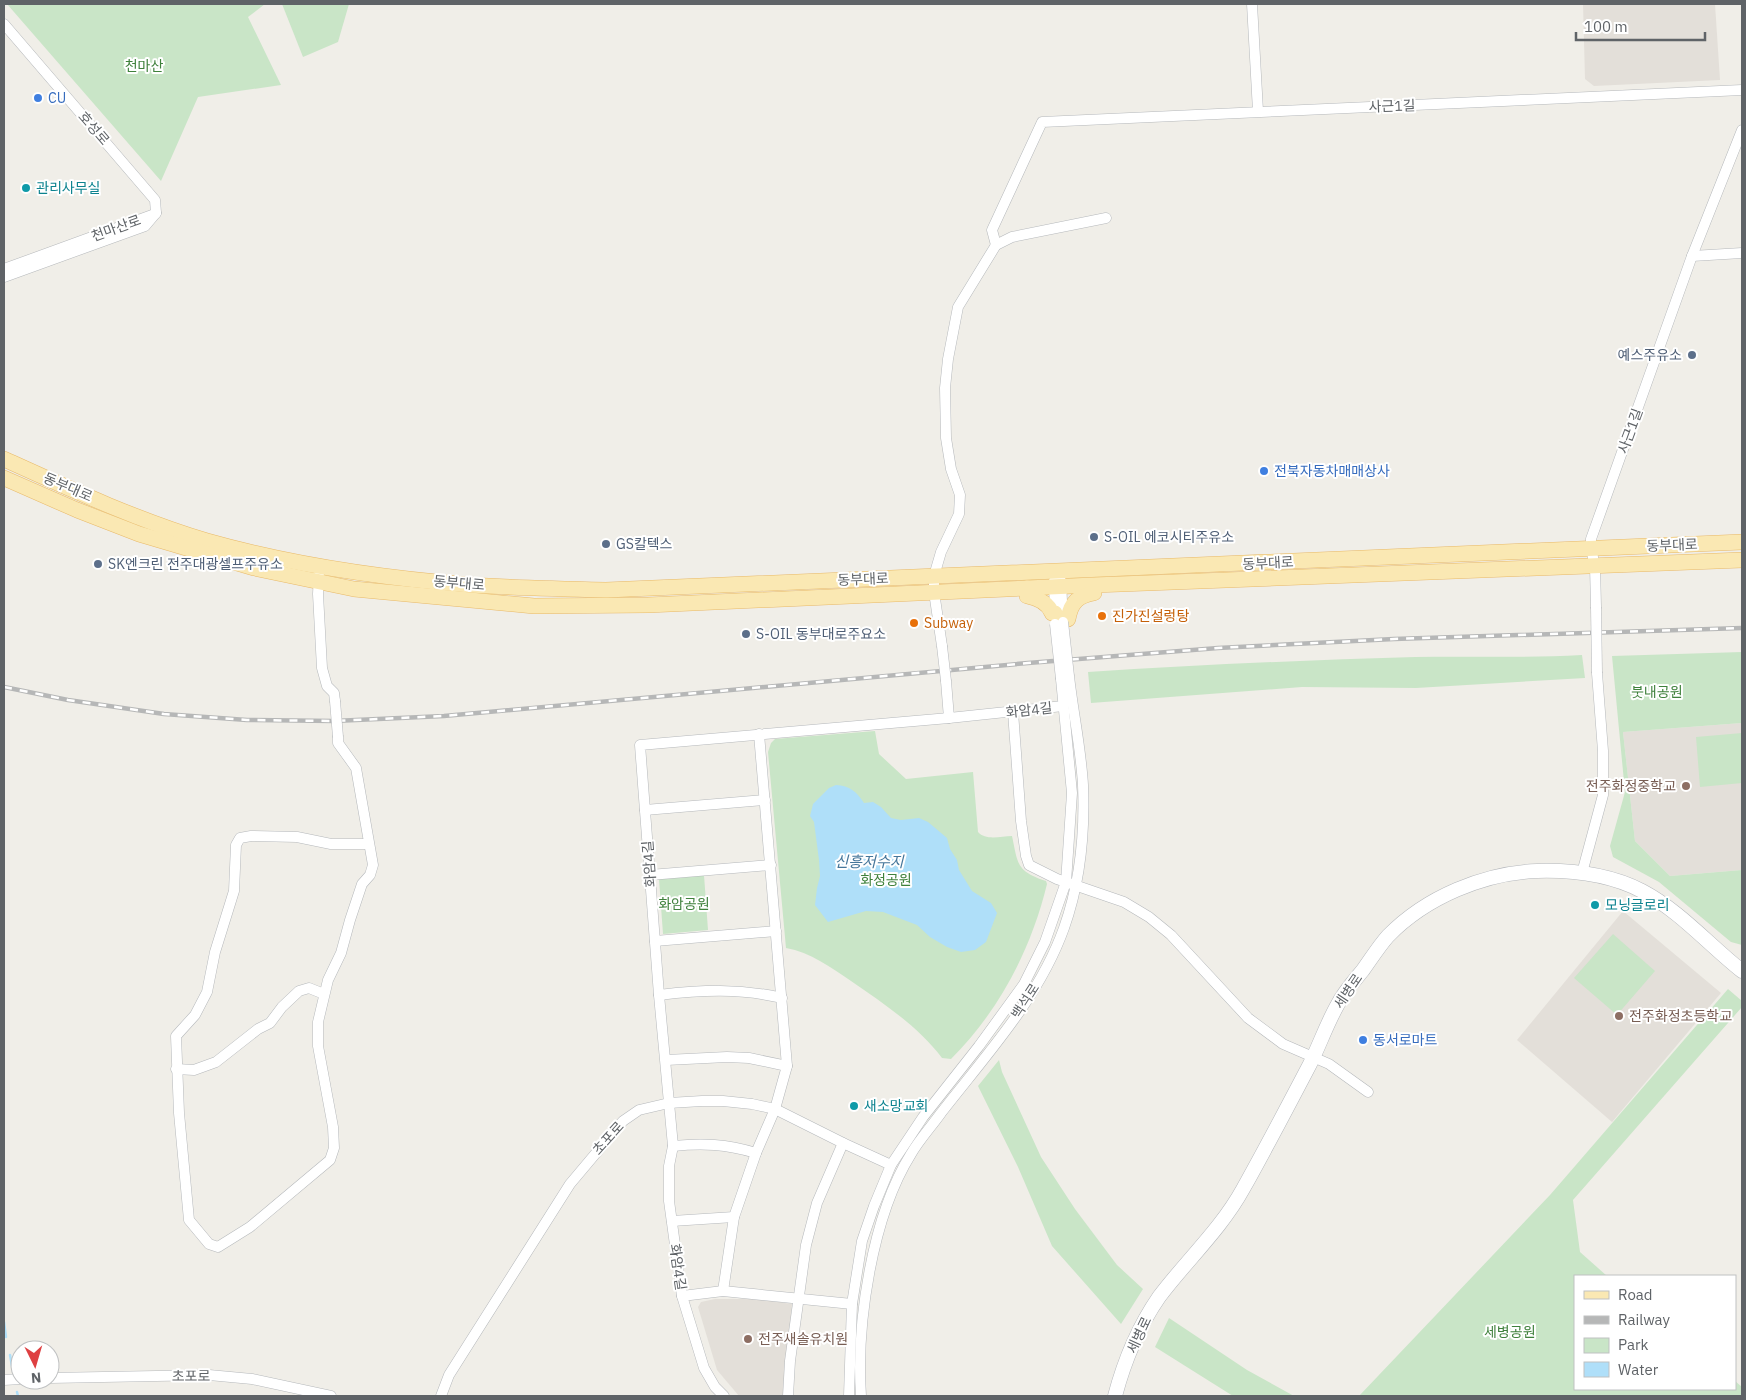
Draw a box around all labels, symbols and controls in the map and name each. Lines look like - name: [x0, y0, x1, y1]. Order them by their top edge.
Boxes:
- scale bar: [1576, 10, 1705, 42]
- text: 100 m: [1584, 17, 1628, 36]
- park label: 천마산: [125, 57, 163, 75]
- place label: CU: [48, 89, 66, 107]
- marker: CU: [32, 92, 44, 104]
- street label: 사근1길: [1368, 96, 1416, 116]
- street label: 호성로: [75, 108, 114, 149]
- place label: 관리사무실: [36, 179, 100, 197]
- marker: 관리사무실: [20, 182, 32, 194]
- street label: 천마산로: [89, 211, 143, 245]
- place label: 예스주유소: [1618, 346, 1682, 364]
- marker: 예스주유소: [1686, 349, 1698, 361]
- street label: 사근1길: [1613, 406, 1647, 456]
- place label: 전북자동차매매상사: [1274, 462, 1390, 480]
- marker: 전북자동차매매상사: [1258, 465, 1270, 477]
- street label: 동부대로: [41, 469, 95, 505]
- place label: S-OIL 에코시티주유소: [1104, 528, 1234, 546]
- marker: S-OIL 에코시티주유소: [1088, 531, 1100, 543]
- place label: GS칼텍스: [616, 535, 673, 553]
- street label: 동부대로: [1646, 535, 1698, 555]
- marker: GS칼텍스: [600, 538, 612, 550]
- street label: 동부대로: [1242, 553, 1294, 573]
- place label: SK엔크린 전주대광셀프주유소: [108, 555, 283, 573]
- marker: SK엔크린 전주대광셀프주유소: [92, 558, 104, 570]
- street label: 동부대로: [837, 569, 889, 589]
- street label: 동부대로: [433, 572, 486, 594]
- place label: 진가진설렁탕: [1112, 607, 1189, 625]
- marker: 진가진설렁탕: [1096, 610, 1108, 622]
- place label: Subway: [924, 614, 973, 632]
- marker: Subway: [908, 617, 920, 629]
- place label: S-OIL 동부대로주요소: [756, 625, 886, 643]
- marker: S-OIL 동부대로주요소: [740, 628, 752, 640]
- park label: 붓내공원: [1631, 683, 1683, 701]
- street label: 화암4길: [1005, 699, 1053, 721]
- place label: 전주화정중학교: [1586, 777, 1676, 795]
- marker: 전주화정중학교: [1680, 780, 1692, 792]
- street label: 화암4길: [638, 840, 660, 888]
- water label: 신흥저수지: [834, 852, 905, 871]
- park label: 화정공원: [860, 871, 912, 889]
- park label: 화암공원: [658, 895, 710, 913]
- place label: 모닝글로리: [1605, 896, 1669, 914]
- marker: 모닝글로리: [1589, 899, 1601, 911]
- street label: 세병로: [1330, 970, 1366, 1012]
- street label: 백석로: [1007, 980, 1043, 1022]
- place label: 전주화정초등학교: [1629, 1007, 1732, 1025]
- marker: 전주화정초등학교: [1613, 1010, 1625, 1022]
- place label: 동서로마트: [1373, 1031, 1438, 1049]
- marker: 동서로마트: [1357, 1034, 1369, 1046]
- place label: 새소망교회: [864, 1097, 928, 1115]
- marker: 새소망교회: [848, 1100, 860, 1112]
- street label: 초포로: [588, 1118, 628, 1158]
- street label: 화암4길: [666, 1242, 690, 1292]
- legend: [1574, 1275, 1736, 1390]
- text: Road: [1618, 1285, 1653, 1304]
- text: Railway: [1618, 1310, 1671, 1329]
- street label: 세병로: [1123, 1314, 1155, 1356]
- park label: 세병공원: [1484, 1323, 1536, 1341]
- place label: 전주새솔유치원: [758, 1330, 848, 1348]
- marker: 전주새솔유치원: [742, 1333, 754, 1345]
- text: Park: [1618, 1335, 1648, 1354]
- north arrow: [10, 1340, 60, 1390]
- text: Water: [1618, 1360, 1659, 1379]
- street label: 초포로: [172, 1367, 210, 1385]
- text: N: [30, 1369, 42, 1387]

